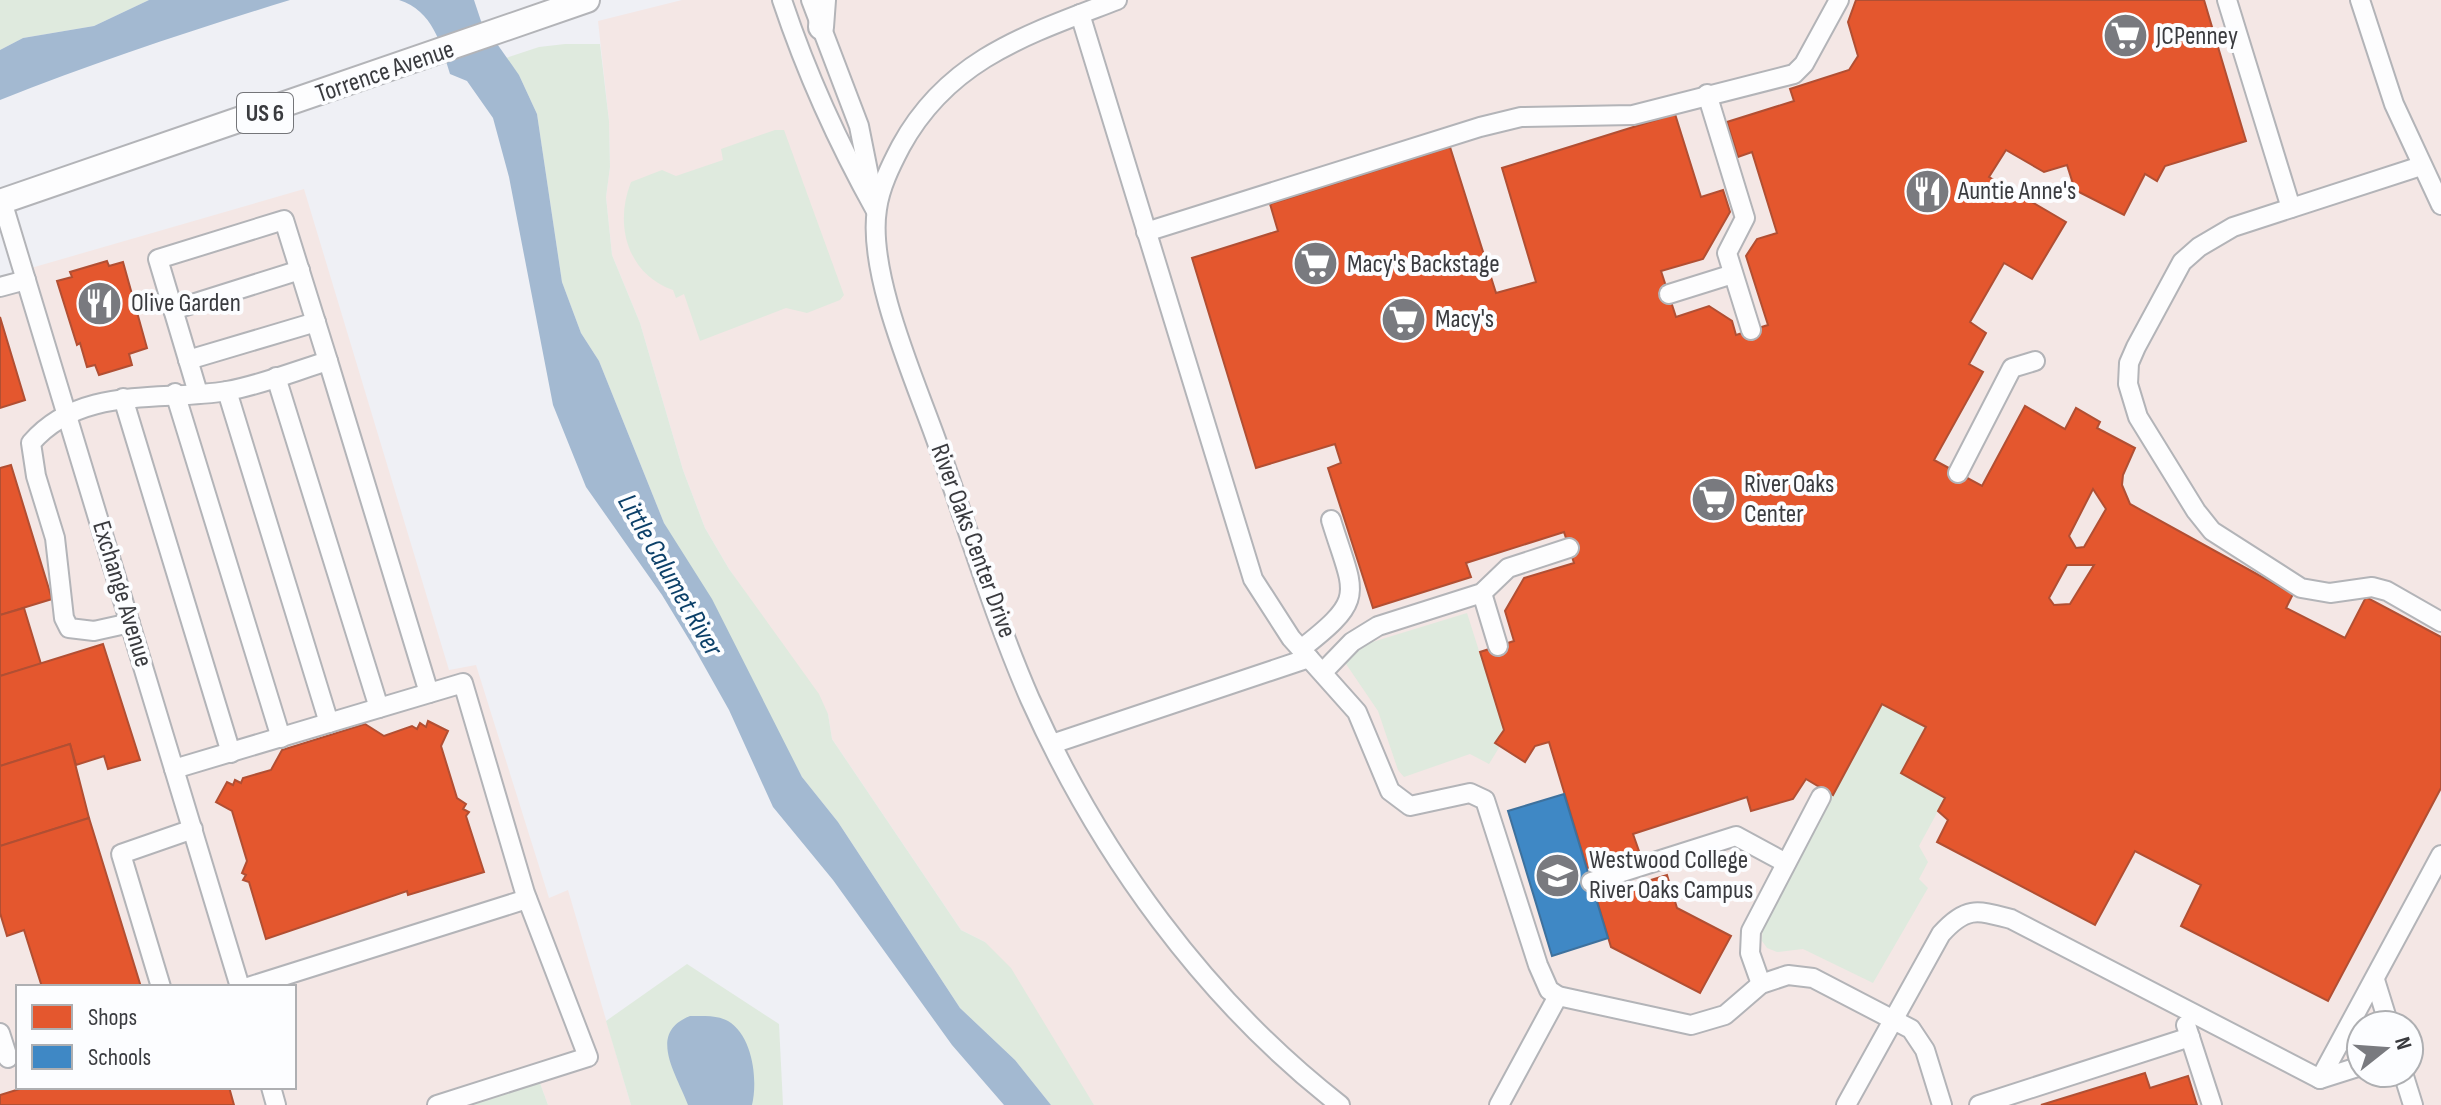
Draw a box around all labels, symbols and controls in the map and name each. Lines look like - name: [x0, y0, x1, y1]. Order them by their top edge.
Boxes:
- supermarket icon: JCPenney: [2101, 12, 2149, 60]
- place label: JCPenney: [2155, 21, 2238, 52]
- street label: Torrence Avenue: [312, 34, 458, 110]
- road number: US 6: [237, 93, 293, 133]
- restaurant icon: Auntie Anne's: [1903, 167, 1951, 215]
- place label: Auntie Anne's: [1957, 176, 2076, 207]
- supermarket icon: Macy's Backstage: [1292, 240, 1340, 288]
- place label: Macy's Backstage: [1347, 249, 1500, 280]
- restaurant icon: Olive Garden: [76, 279, 124, 327]
- place label: Olive Garden: [131, 288, 241, 319]
- supermarket icon: Macy's: [1380, 295, 1428, 343]
- place label: Macy's: [1435, 304, 1494, 335]
- street label: River Oaks Center Drive: [924, 440, 1022, 642]
- place label: River Oaks Center: [1744, 469, 1834, 530]
- supermarket icon: River Oaks Center: [1689, 475, 1737, 523]
- water label: Little Calumet River: [610, 488, 730, 663]
- street label: Exchange Avenue: [85, 517, 159, 671]
- place label: Westwood College River Oaks Campus: [1589, 845, 1753, 906]
- school or university icon: Westwood College River Oaks Campus: [1534, 851, 1582, 899]
- legend: [16, 985, 296, 1089]
- text: Shops: [88, 1003, 137, 1032]
- north arrow: [2345, 1009, 2425, 1089]
- text: N: [2388, 1034, 2417, 1053]
- text: Schools: [88, 1043, 151, 1072]

